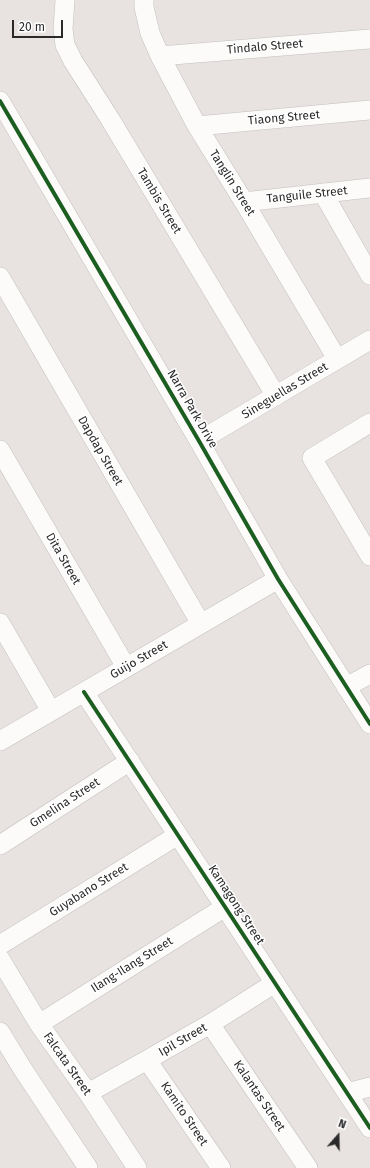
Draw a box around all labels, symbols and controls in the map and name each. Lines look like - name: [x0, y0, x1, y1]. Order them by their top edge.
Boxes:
- scale bar: [14, 12, 65, 38]
- text: 20 m: [19, 20, 45, 34]
- street label: Tindalo Street: [226, 36, 304, 58]
- street label: Tiaong Street: [247, 108, 321, 128]
- street label: Tanglin Street: [206, 147, 258, 219]
- street label: Tambis Street: [134, 165, 184, 237]
- street label: Tanguile Street: [266, 184, 348, 206]
- street label: Sineguellas Street: [239, 360, 331, 422]
- street label: Narra Park Drive: [164, 367, 220, 451]
- street label: Dapdap Street: [74, 414, 126, 488]
- street label: Dita Street: [42, 530, 84, 588]
- street label: Guijo Street: [108, 638, 170, 682]
- street label: Gmelina Street: [27, 775, 103, 831]
- street label: Guyabano Street: [47, 860, 131, 920]
- street label: Kamagong Street: [205, 862, 267, 948]
- street label: Ilang-Ilang Street: [88, 934, 176, 996]
- street label: Ipil Street: [156, 1020, 210, 1060]
- street label: Falcata Street: [40, 1030, 94, 1098]
- street label: Kalantas Street: [230, 1058, 288, 1134]
- street label: Kamito Street: [157, 1079, 211, 1149]
- north arrow: [318, 1116, 358, 1156]
- text: N: [337, 1117, 348, 1132]

